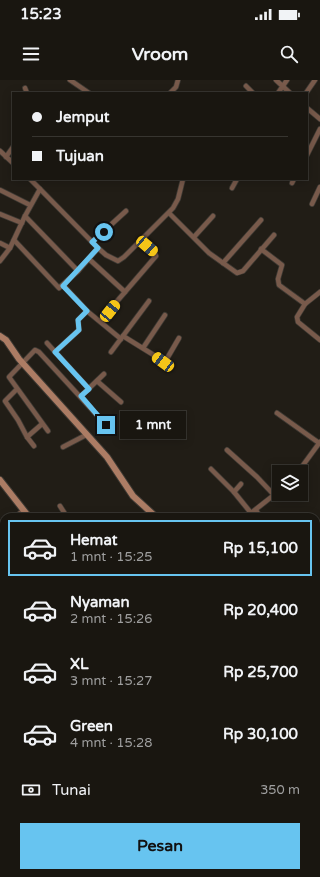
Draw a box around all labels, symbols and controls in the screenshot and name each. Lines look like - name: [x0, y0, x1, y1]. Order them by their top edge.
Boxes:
- text: 15:23: [20, 5, 62, 23]
- icon: menu: [20, 43, 42, 65]
- text: Vroom: [132, 43, 188, 65]
- icon: search: [278, 43, 300, 65]
- text: Jemput: [56, 108, 110, 126]
- text: Tujuan: [56, 147, 104, 165]
- route start: [95, 223, 113, 241]
- car: [134, 234, 160, 258]
- car: [98, 298, 122, 324]
- car: [150, 350, 176, 374]
- callout: 1 mnt: [120, 411, 186, 439]
- route end: [97, 416, 115, 434]
- text: 1 mnt: [135, 417, 171, 433]
- map controls: [272, 465, 308, 501]
- button: layers: [272, 465, 308, 501]
- icon: car: [22, 530, 58, 566]
- text: Hemat: [70, 531, 117, 549]
- text: Rp 15,100: [223, 539, 298, 557]
- text: 1 mnt · 15:25: [70, 549, 152, 565]
- icon: car: [22, 592, 58, 628]
- text: Nyaman: [70, 593, 130, 611]
- text: Rp 20,400: [223, 601, 298, 619]
- text: 2 mnt · 15:26: [70, 611, 152, 627]
- icon: car: [22, 654, 58, 690]
- text: XL: [70, 655, 89, 673]
- text: Rp 25,700: [223, 663, 298, 681]
- text: 3 mnt · 15:27: [70, 673, 152, 689]
- icon: car: [22, 716, 58, 752]
- text: Green: [70, 717, 113, 735]
- text: Rp 30,100: [223, 725, 298, 743]
- text: 4 mnt · 15:28: [70, 735, 152, 751]
- icon: cash: [20, 779, 42, 801]
- text: Tunai: [52, 781, 91, 799]
- text: 350 m: [260, 782, 300, 798]
- button: Pesan: [20, 823, 300, 869]

